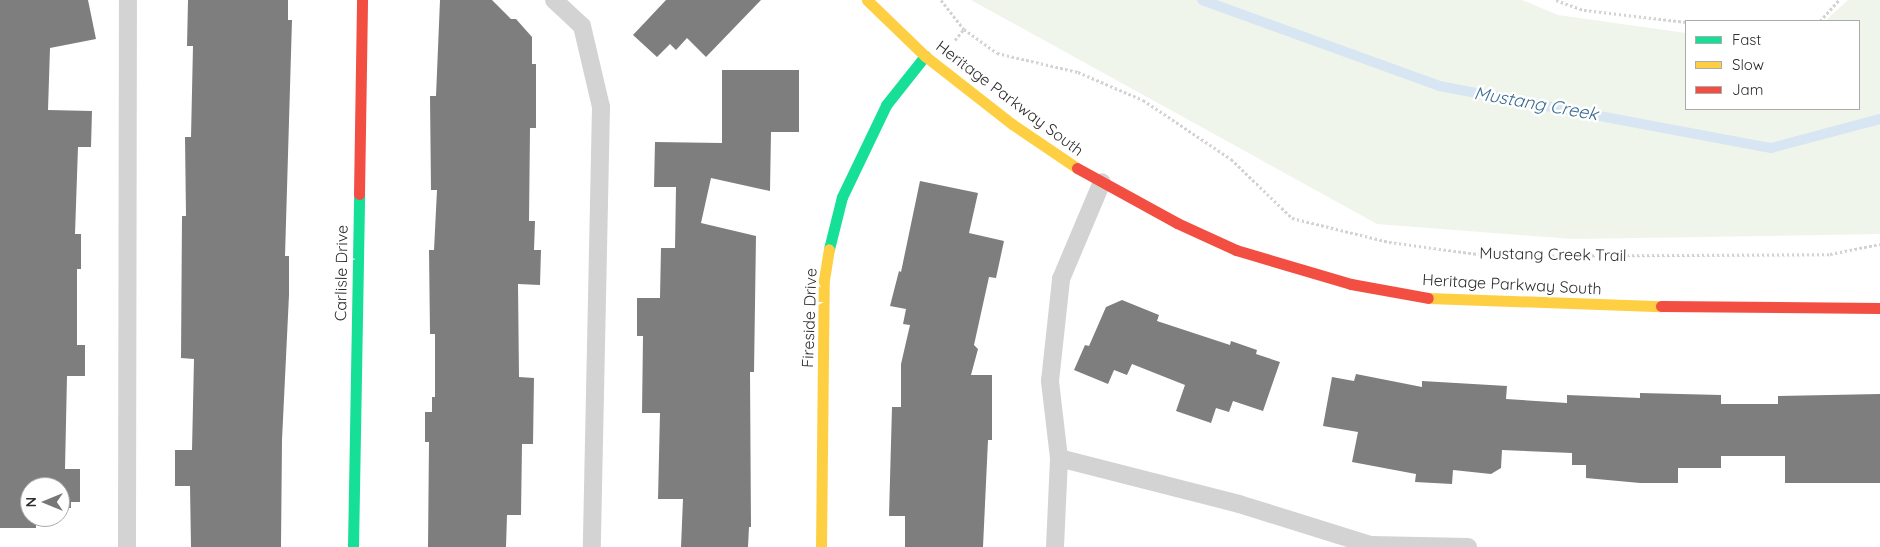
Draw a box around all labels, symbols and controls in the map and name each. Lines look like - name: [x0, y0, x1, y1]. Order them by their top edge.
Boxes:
- legend: [1685, 20, 1860, 110]
- text: Fast: [1732, 30, 1761, 49]
- street label: Heritage Parkway South: [932, 36, 1088, 160]
- text: Slow: [1732, 55, 1764, 74]
- text: Jam: [1732, 80, 1763, 99]
- water label: Mustang Creek: [1472, 82, 1600, 126]
- street label: Carlisle Drive: [331, 225, 351, 321]
- street label: Mustang Creek Trail: [1479, 243, 1627, 265]
- street label: Fireside Drive: [798, 268, 820, 368]
- street label: Heritage Parkway South: [1422, 270, 1602, 298]
- north arrow: [20, 477, 70, 527]
- text: N: [22, 497, 40, 507]

